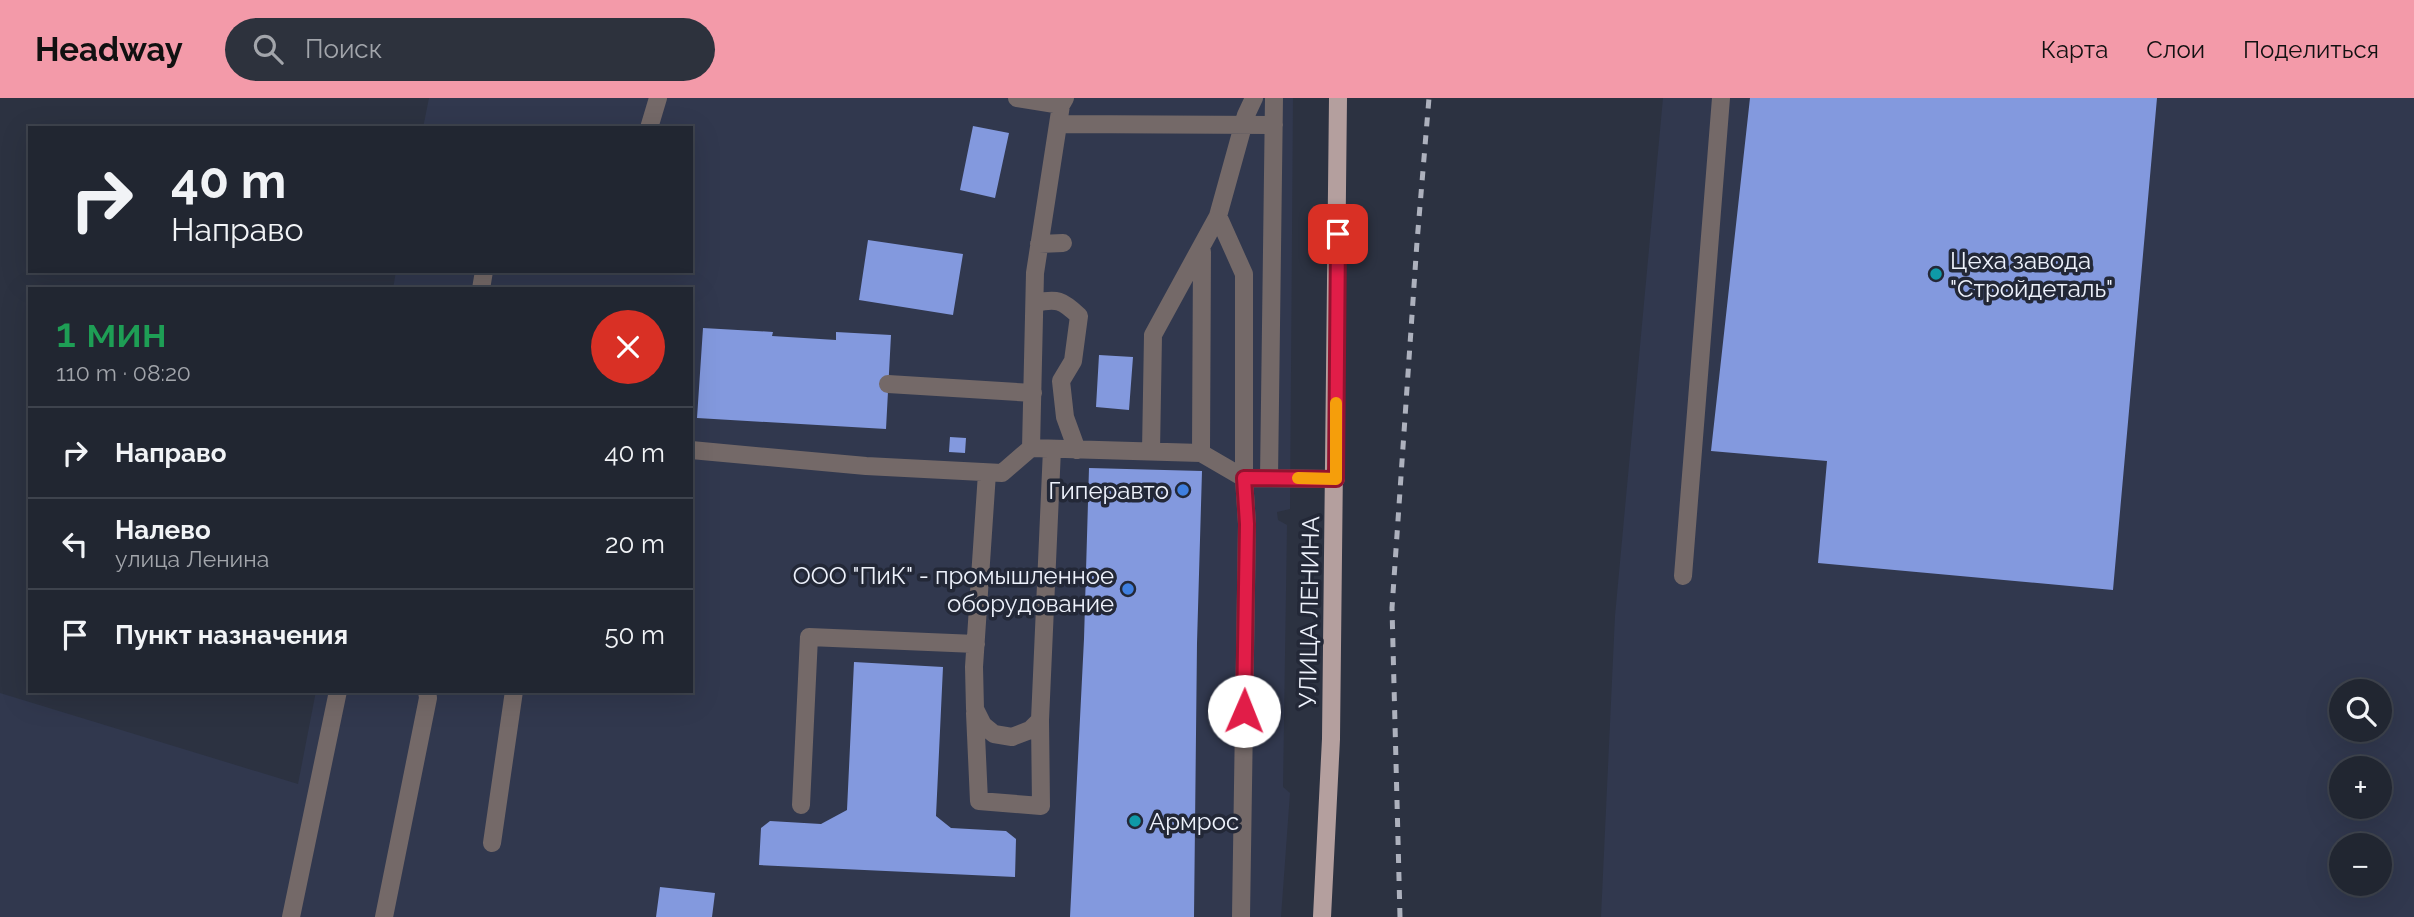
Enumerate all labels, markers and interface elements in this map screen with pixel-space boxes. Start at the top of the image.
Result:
search box [225,18,715,81]
text: Headway [35,30,183,69]
icon: search [249,30,287,68]
text: Поиск [305,34,382,64]
text: Карта [2041,35,2108,64]
text: Слои [2146,35,2205,64]
text: Поделиться [2243,35,2379,64]
text: 40 m [171,152,286,209]
icon: right [56,154,147,245]
pin [1308,204,1368,264]
text: Направо [171,211,303,248]
icon: arrive [1319,215,1357,253]
place label: Цеха завода "Стройдеталь" [1950,246,2113,303]
marker: Цеха завода "Стройдеталь" [1928,266,1944,282]
text: 1 мин [56,308,167,357]
button: close [591,310,665,384]
text: 110 m · 08:20 [56,359,191,386]
icon: right [56,434,94,472]
text: Направо [115,438,226,468]
text: 40 m [604,438,665,468]
place label: Гиперавто [1048,476,1169,505]
marker: Гиперавто [1175,482,1191,498]
text: Налево [115,515,211,545]
street label: УЛИЦА ЛЕНИНА [1293,516,1325,708]
icon: left [56,525,94,563]
text: 20 m [605,529,665,559]
text: улица Ленина [115,545,269,572]
place label: ООО "ПиК" - промышленное оборудование [793,561,1114,618]
marker: ООО "ПиК" - промышленное оборудование [1120,581,1136,597]
icon: arrive [56,616,94,654]
text: Пункт назначения [115,620,348,650]
text: 50 m [604,620,665,650]
position arrow [1207,674,1281,748]
map controls [2329,679,2392,896]
button: search [2329,679,2392,742]
button: + [2329,756,2392,819]
place label: Армрос [1149,807,1239,836]
marker: Армрос [1127,813,1143,829]
button: − [2329,833,2392,896]

